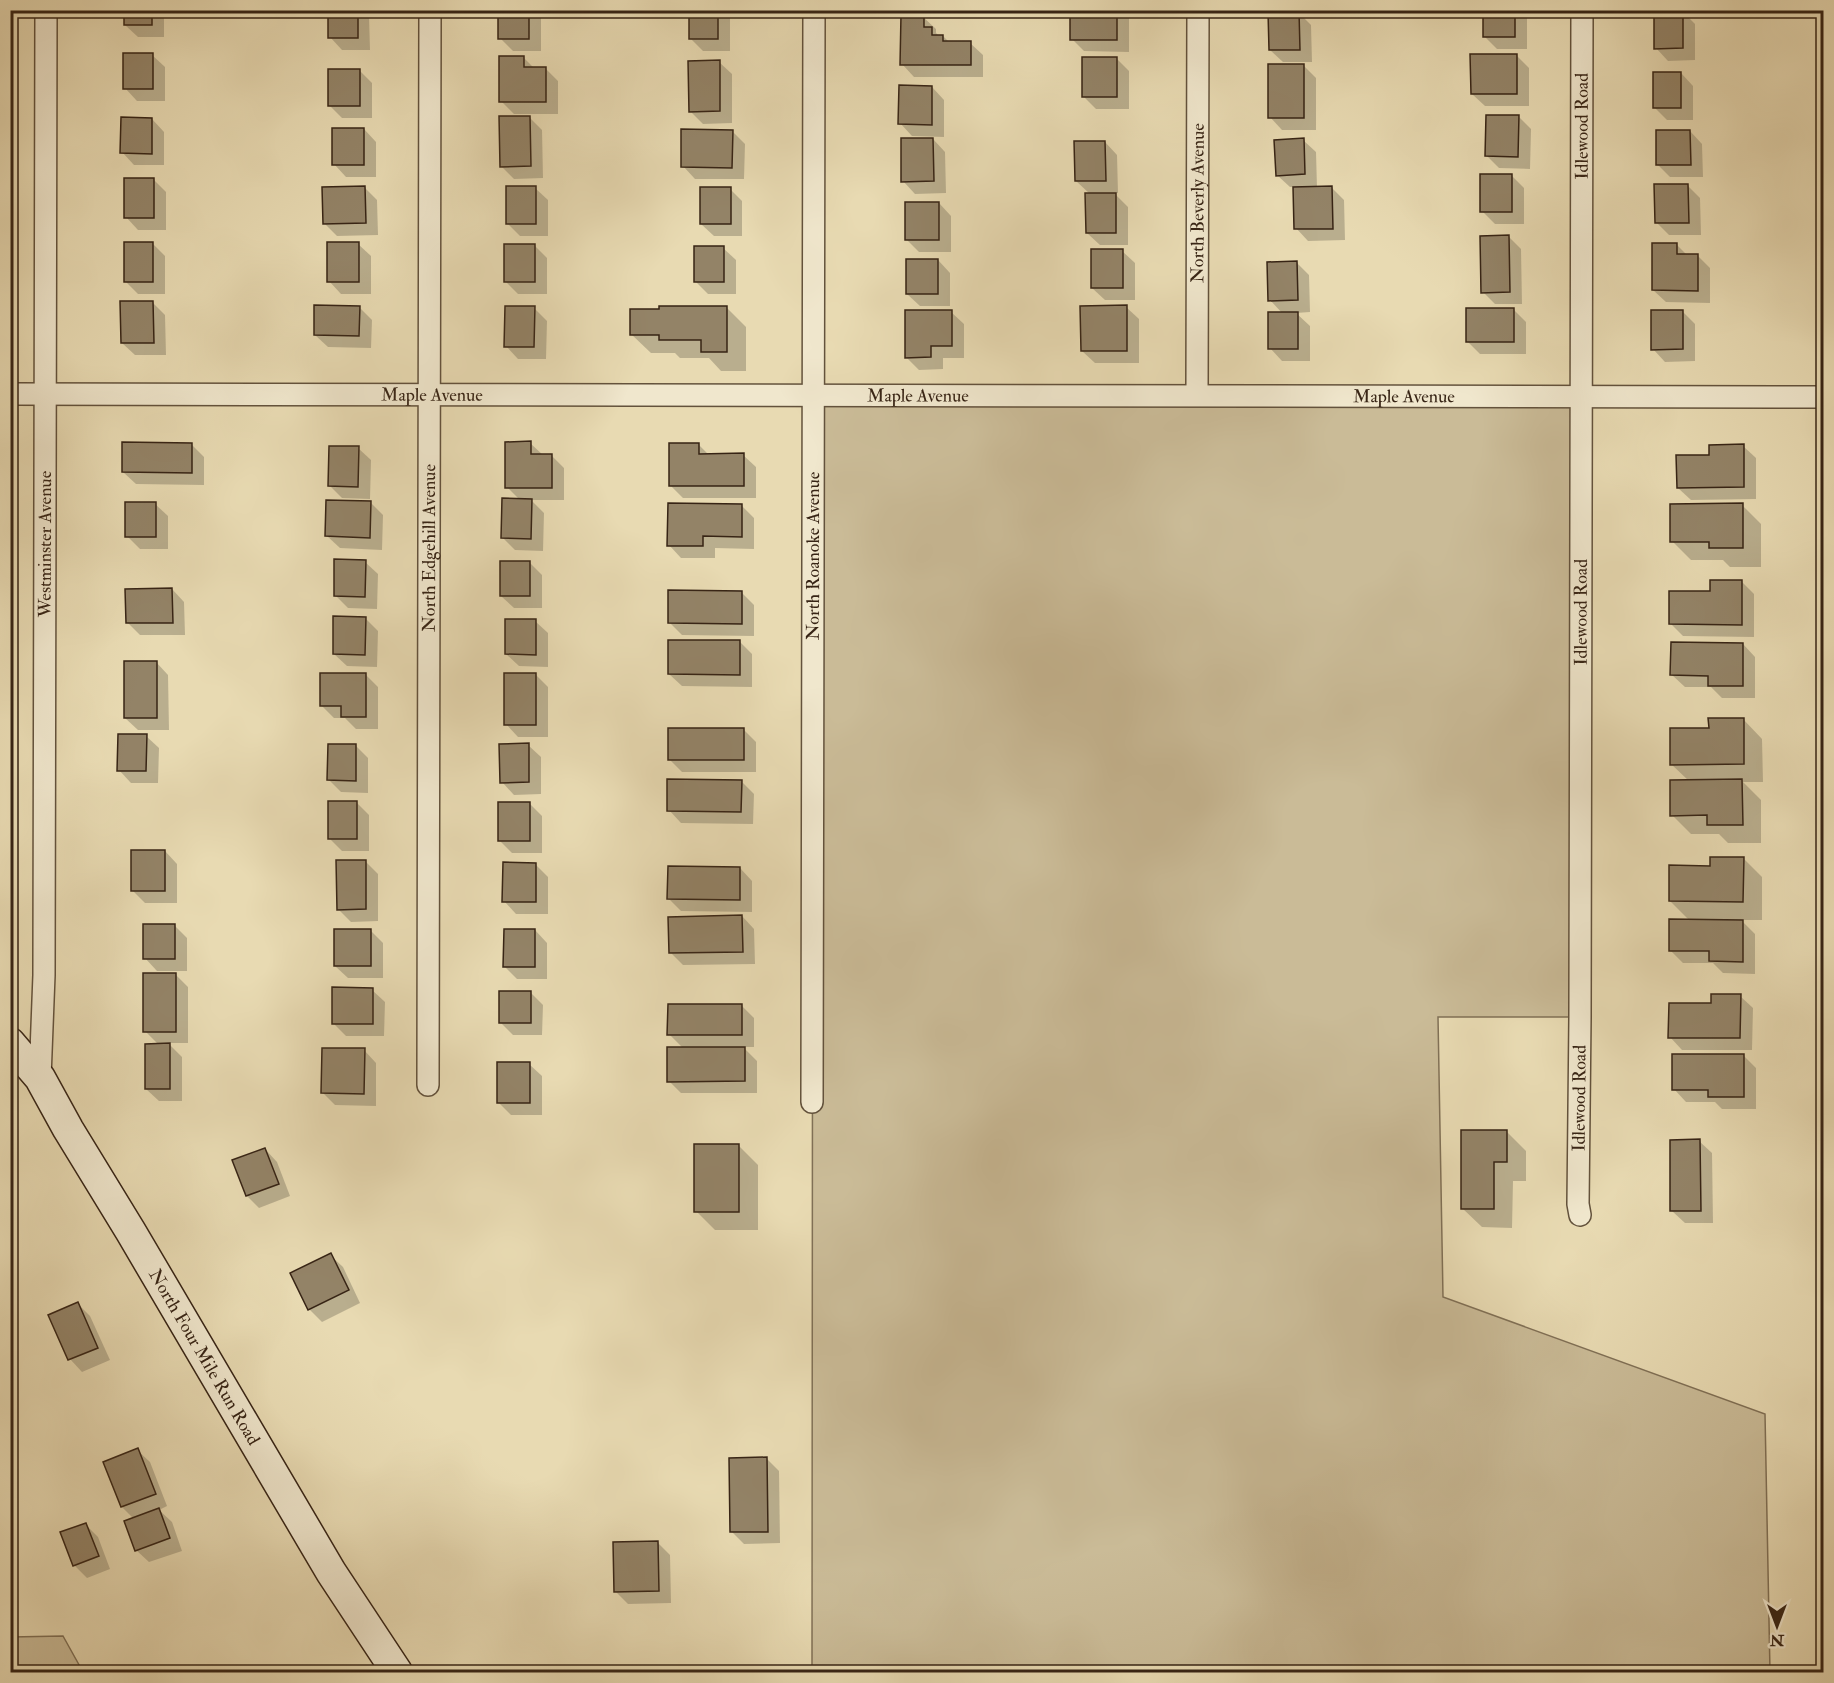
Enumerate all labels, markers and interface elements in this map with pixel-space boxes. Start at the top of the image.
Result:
street label: Idlewood Road [1571,73,1594,180]
street label: North Beverly Avenue [1186,123,1210,283]
street label: Maple Avenue [381,384,483,407]
street label: Maple Avenue [867,384,969,408]
street label: Maple Avenue [1353,385,1455,408]
street label: North Edgehill Avenue [418,464,441,632]
street label: Westminster Avenue [34,470,57,618]
street label: North Roanoke Avenue [802,471,825,640]
street label: Idlewood Road [1570,559,1593,666]
street label: Idlewood Road [1568,1045,1592,1152]
street label: North Four Mile Run Road [143,1265,265,1450]
north arrow [1747,1596,1807,1656]
text: N [1769,1630,1785,1650]

